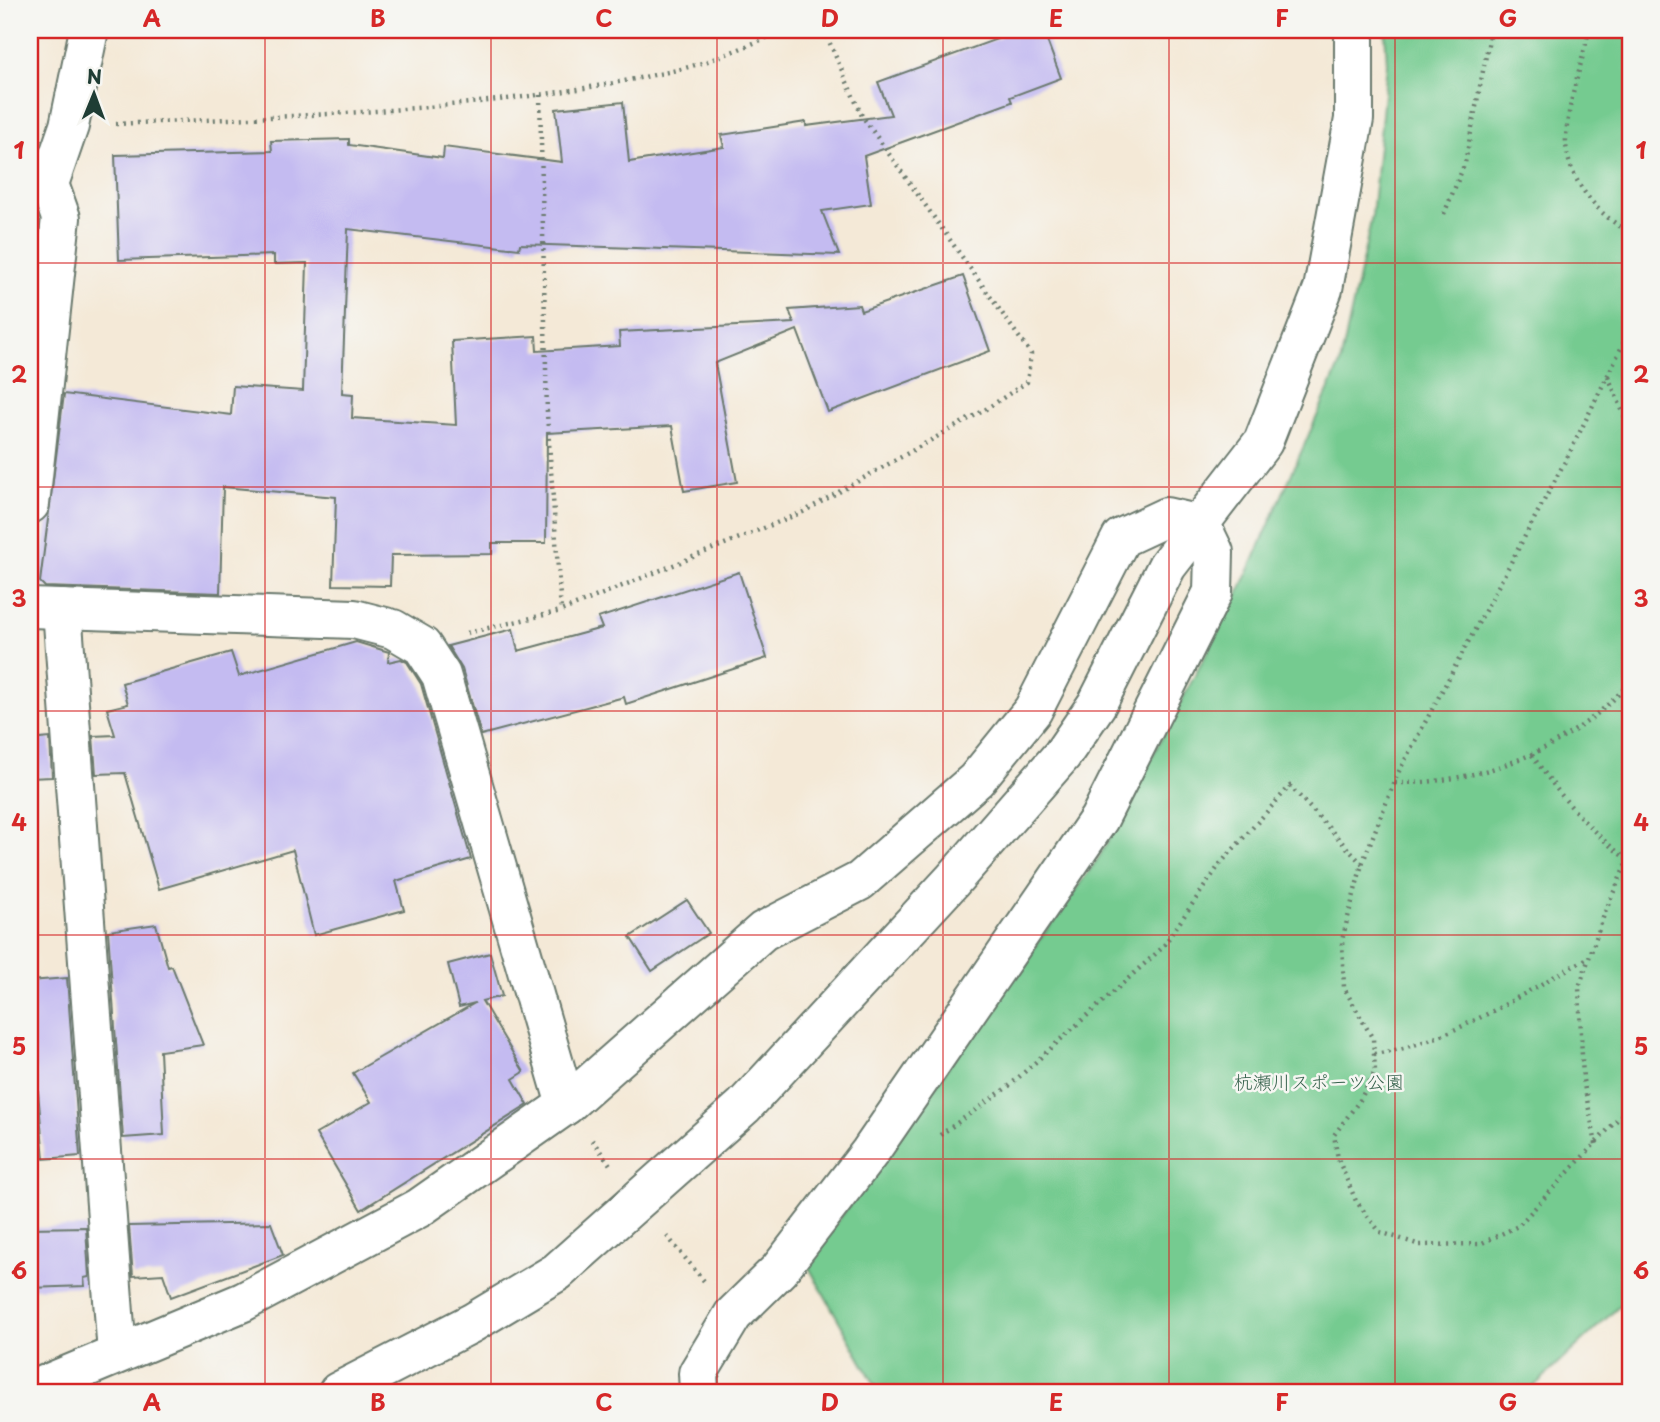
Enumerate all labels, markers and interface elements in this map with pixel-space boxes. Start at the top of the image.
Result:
text: A [143,0,161,35]
text: B [370,0,386,35]
text: C [595,0,613,35]
text: D [821,0,839,35]
text: E [1049,0,1063,35]
text: F [1275,0,1289,35]
text: G [1499,0,1517,35]
north arrow [60,60,130,130]
text: N [87,62,102,90]
text: 1 [14,132,25,167]
text: 1 [1636,132,1647,167]
text: 2 [11,356,27,391]
text: 2 [1633,356,1649,391]
text: 3 [11,580,27,615]
text: 3 [1633,580,1649,615]
text: 4 [11,804,27,839]
text: 4 [1633,804,1649,839]
text: 5 [12,1028,26,1063]
text: 5 [1634,1028,1648,1063]
park label: 杭瀬川スポーツ公園 [1234,1067,1404,1095]
text: 6 [11,1252,27,1287]
text: 6 [1633,1252,1649,1287]
text: A [143,1384,161,1419]
text: B [370,1384,386,1419]
text: C [595,1384,613,1419]
text: D [821,1384,839,1419]
text: E [1049,1384,1063,1419]
text: F [1275,1384,1289,1419]
text: G [1499,1384,1517,1419]

